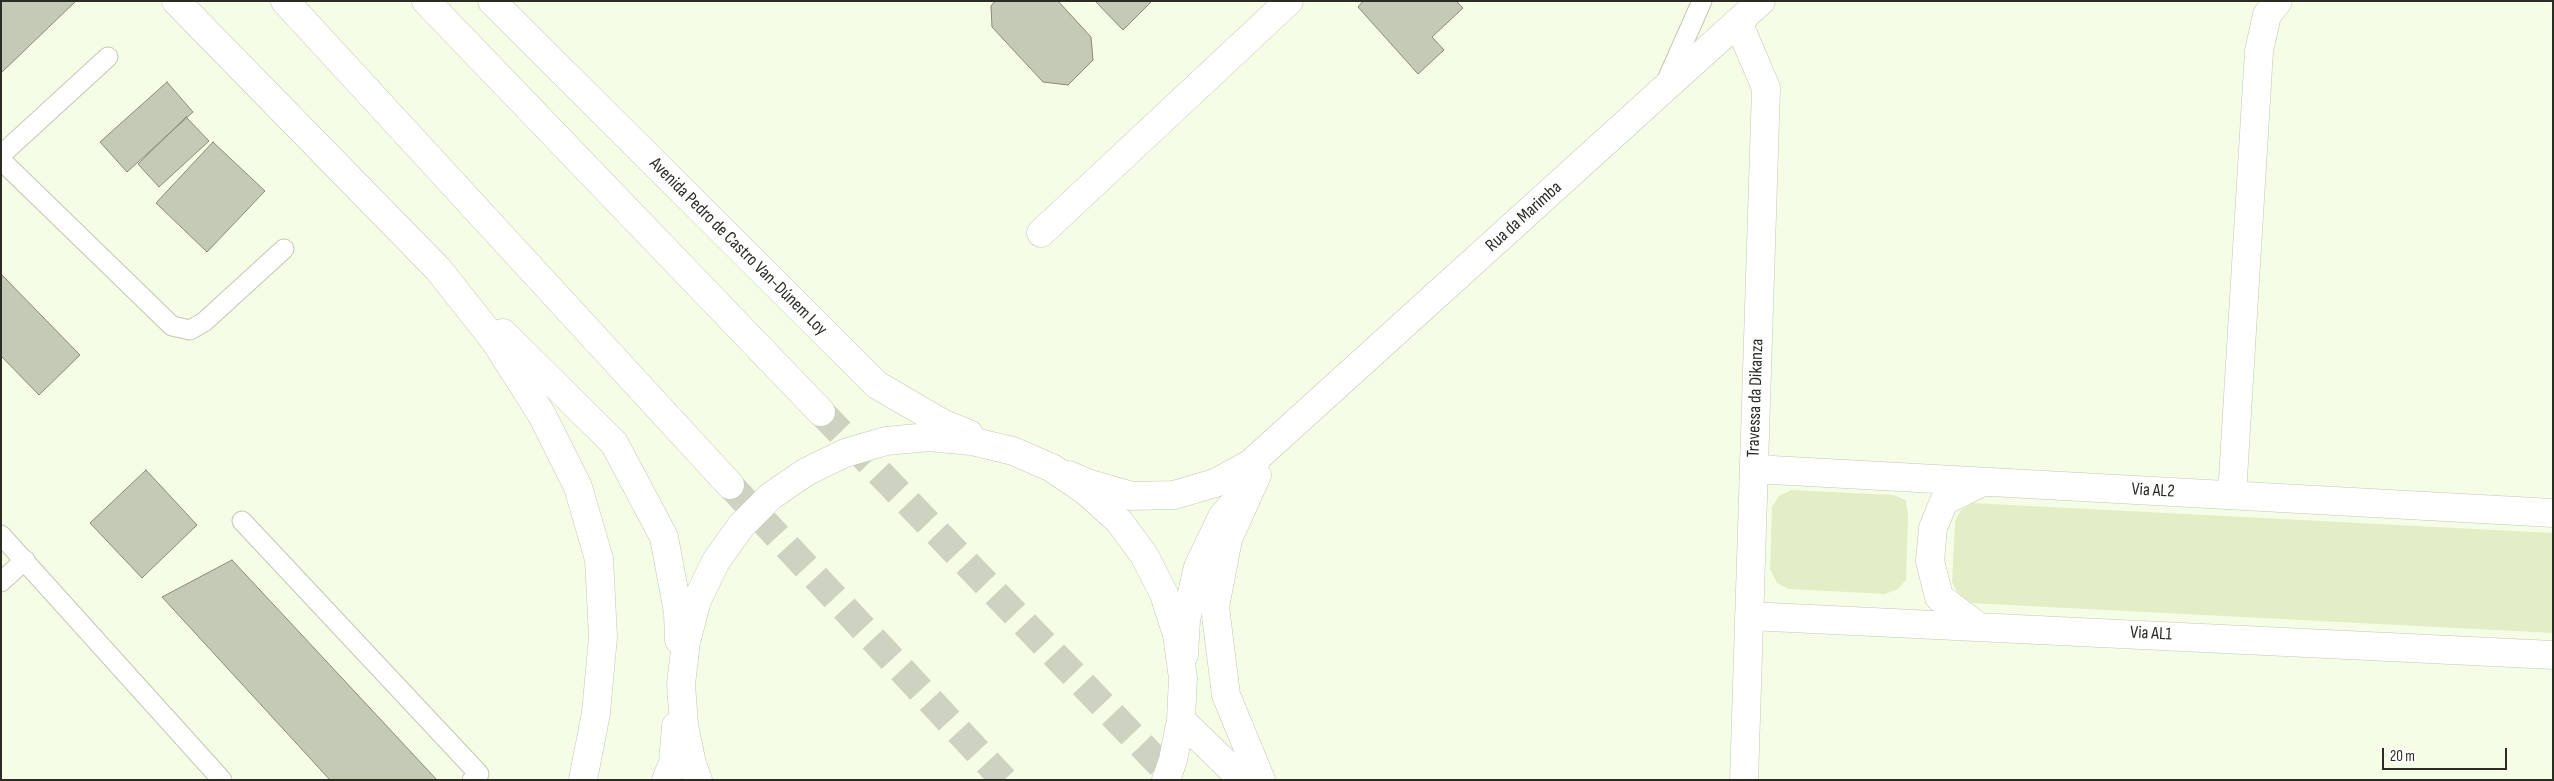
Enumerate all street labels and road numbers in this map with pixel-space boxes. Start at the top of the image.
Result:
street label: Avenida Pedro de Castro Van-Dúnem Loy [645,154,831,340]
street label: Rua da Marimba [1481,177,1567,257]
street label: Travessa da Dikanza [1743,338,1769,458]
street label: Via AL2 [2131,479,2175,503]
street label: Via AL1 [2130,622,2172,646]

